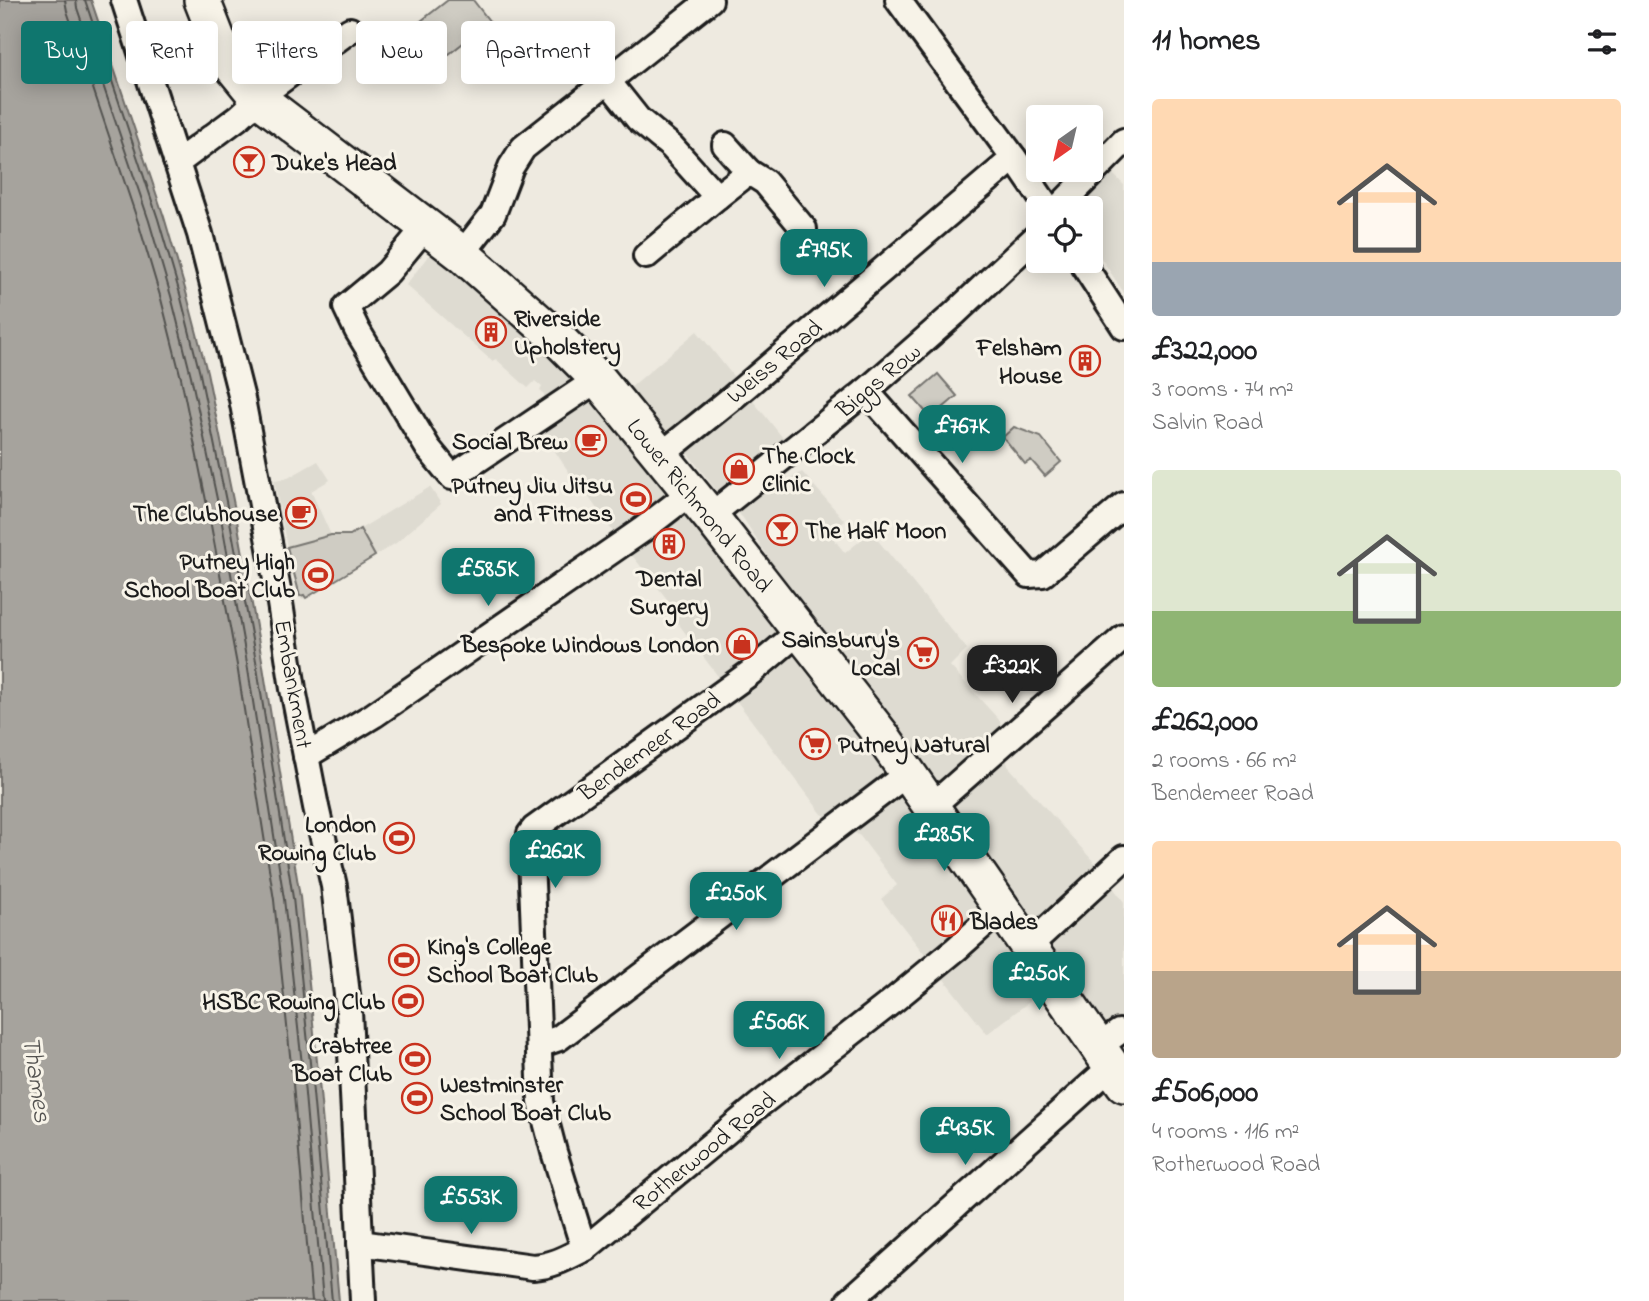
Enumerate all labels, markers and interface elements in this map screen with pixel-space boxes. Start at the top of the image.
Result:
text: 11 homes [1152,20,1260,64]
chip: Buy [21,21,112,84]
chip: Rent [126,21,218,84]
chip: Filters [232,21,342,84]
chip: New [356,21,447,84]
chip: Apartment [461,21,615,84]
icon: filters [1583,23,1621,61]
north arrow [1026,105,1102,182]
map controls [1026,105,1103,273]
bar icon: Duke's Head [232,145,266,179]
icon: home [1324,145,1450,271]
place label: Duke's Head [271,147,397,182]
button: locate [1026,196,1103,273]
pin: £795K [775,230,873,289]
text: £795K [796,235,852,268]
place label: Riverside Upholstery [514,303,621,367]
street label: Weiss Road [720,312,832,414]
building icon: Riverside Upholstery [474,315,508,349]
text: £322,000 [1152,330,1257,374]
place label: Felsham House [975,332,1063,395]
street label: Biggs Row [829,336,930,429]
building icon: Felsham House [1068,344,1102,378]
text: 3 rooms · 74 m² [1152,374,1294,407]
pin: £767K [913,406,1011,465]
text: Salvin Road [1152,407,1263,440]
text: £767K [935,411,989,444]
street label: Lower Richmond Road [617,412,780,602]
cafe icon: Social Brew [574,424,608,458]
place label: Social Brew [452,426,568,461]
place label: The Clock Clinic [762,440,855,503]
shop icon: The Clock Clinic [722,452,756,486]
place label: Putney Jiu Jitsu and Fitness [451,470,613,533]
sports icon: Putney Jiu Jitsu and Fitness [619,482,653,516]
cafe icon: The Clubhouse [284,496,318,530]
place label: The Clubhouse [133,498,279,533]
bar icon: The Half Moon [765,513,799,547]
place label: The Half Moon [805,515,947,550]
icon: home [1324,516,1450,642]
building icon: Dental Surgery [652,527,686,561]
place label: Putney High School Boat Club [124,546,295,609]
pin: £585K [439,548,537,608]
text: £585K [458,554,518,587]
sports icon: Putney High School Boat Club [301,558,335,592]
place label: Dental Surgery [630,563,708,627]
street label: Embankment [263,617,320,752]
place label: Sainsbury's Local [781,624,900,687]
shop icon: Bespoke Windows London [725,627,759,661]
place label: Bespoke Windows London [460,629,719,664]
supermarket icon: Sainsbury's Local [906,636,940,670]
pin: £322K [963,646,1061,705]
text: £322K [983,651,1041,684]
street label: Bendemeer Road [571,684,729,812]
text: £262,000 [1152,701,1258,745]
supermarket icon: Putney Natural [798,727,832,761]
place label: Putney Natural [838,729,989,765]
text: 2 rooms · 66 m² [1152,745,1297,778]
text: Bendemeer Road [1152,778,1314,811]
place label: London Rowing Club [258,809,376,873]
pin: £285K [895,814,993,873]
text: £285K [915,819,973,852]
sports icon: London Rowing Club [382,821,416,855]
pin: £262K [506,830,604,890]
text: £262K [526,836,584,869]
pin: £250K [687,872,785,932]
text: £250K [706,878,766,911]
icon: home [1324,887,1450,1013]
restaurant icon: Blades [930,904,964,938]
place label: Blades [969,906,1038,941]
place label: King's College School Boat Club [427,931,598,994]
sports icon: King's College School Boat Club [387,943,421,977]
pin: £250K [990,953,1088,1012]
text: £250K [1009,958,1069,991]
sports icon: HSBC Rowing Club [391,984,425,1018]
place label: HSBC Rowing Club [202,986,385,1022]
pin: £506K [730,1002,828,1061]
text: £506K [750,1007,808,1040]
place label: Crabtree Boat Club [292,1030,393,1093]
water label: Thames [10,1034,60,1126]
sports icon: Crabtree Boat Club [398,1042,432,1076]
place label: Westminster School Boat Club [440,1069,611,1132]
text: £506,000 [1152,1072,1258,1116]
sports icon: Westminster School Boat Club [400,1081,434,1115]
street label: Rotherwood Road [626,1084,785,1222]
pin: £435K [916,1108,1014,1167]
text: £435K [936,1113,994,1146]
text: 4 rooms · 116 m² [1152,1116,1299,1149]
text: Rotherwood Road [1152,1149,1320,1182]
pin: £553K [422,1176,520,1236]
text: £553K [440,1182,502,1215]

